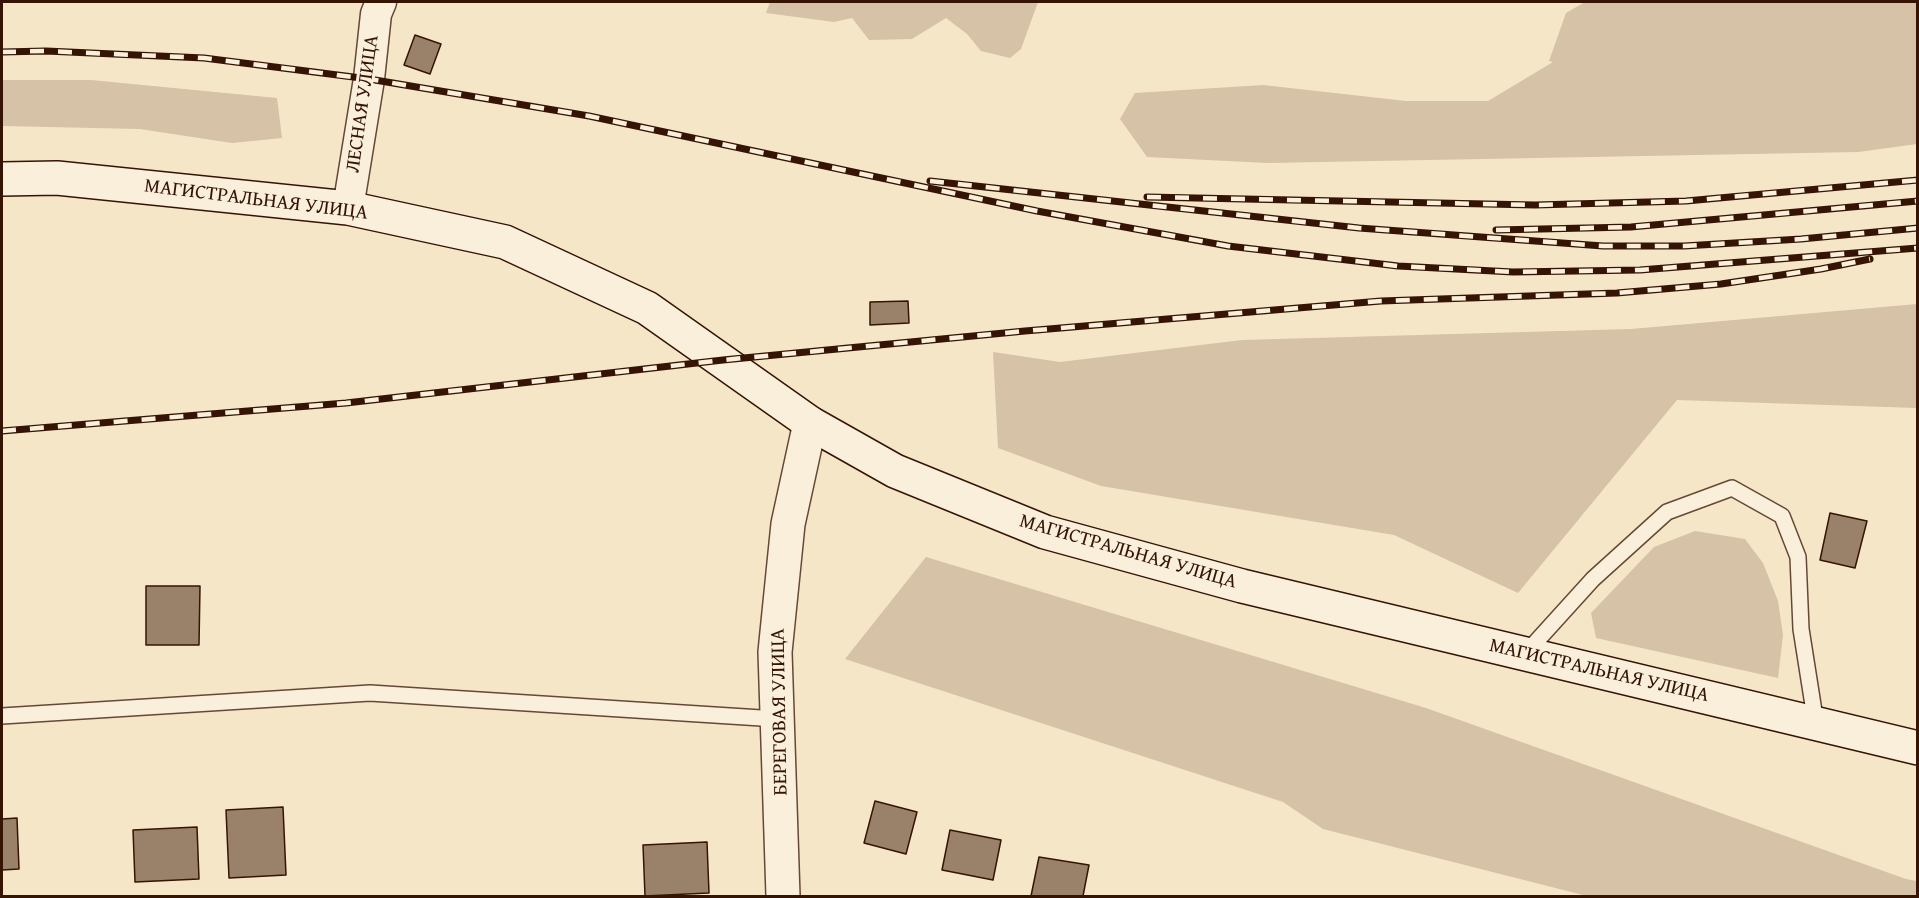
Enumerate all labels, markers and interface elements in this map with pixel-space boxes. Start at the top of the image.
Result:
street label: ЛЕСНАЯ УЛИЦА [341,34,385,174]
street label: МАГИСТРАЛЬНАЯ УЛИЦА [143,174,369,226]
street label: МАГИСТРАЛЬНАЯ УЛИЦА [1017,509,1239,595]
street label: БЕРЕГОВАЯ УЛИЦА [767,628,793,796]
street label: МАГИСТРАЛЬНАЯ УЛИЦА [1487,634,1711,708]

